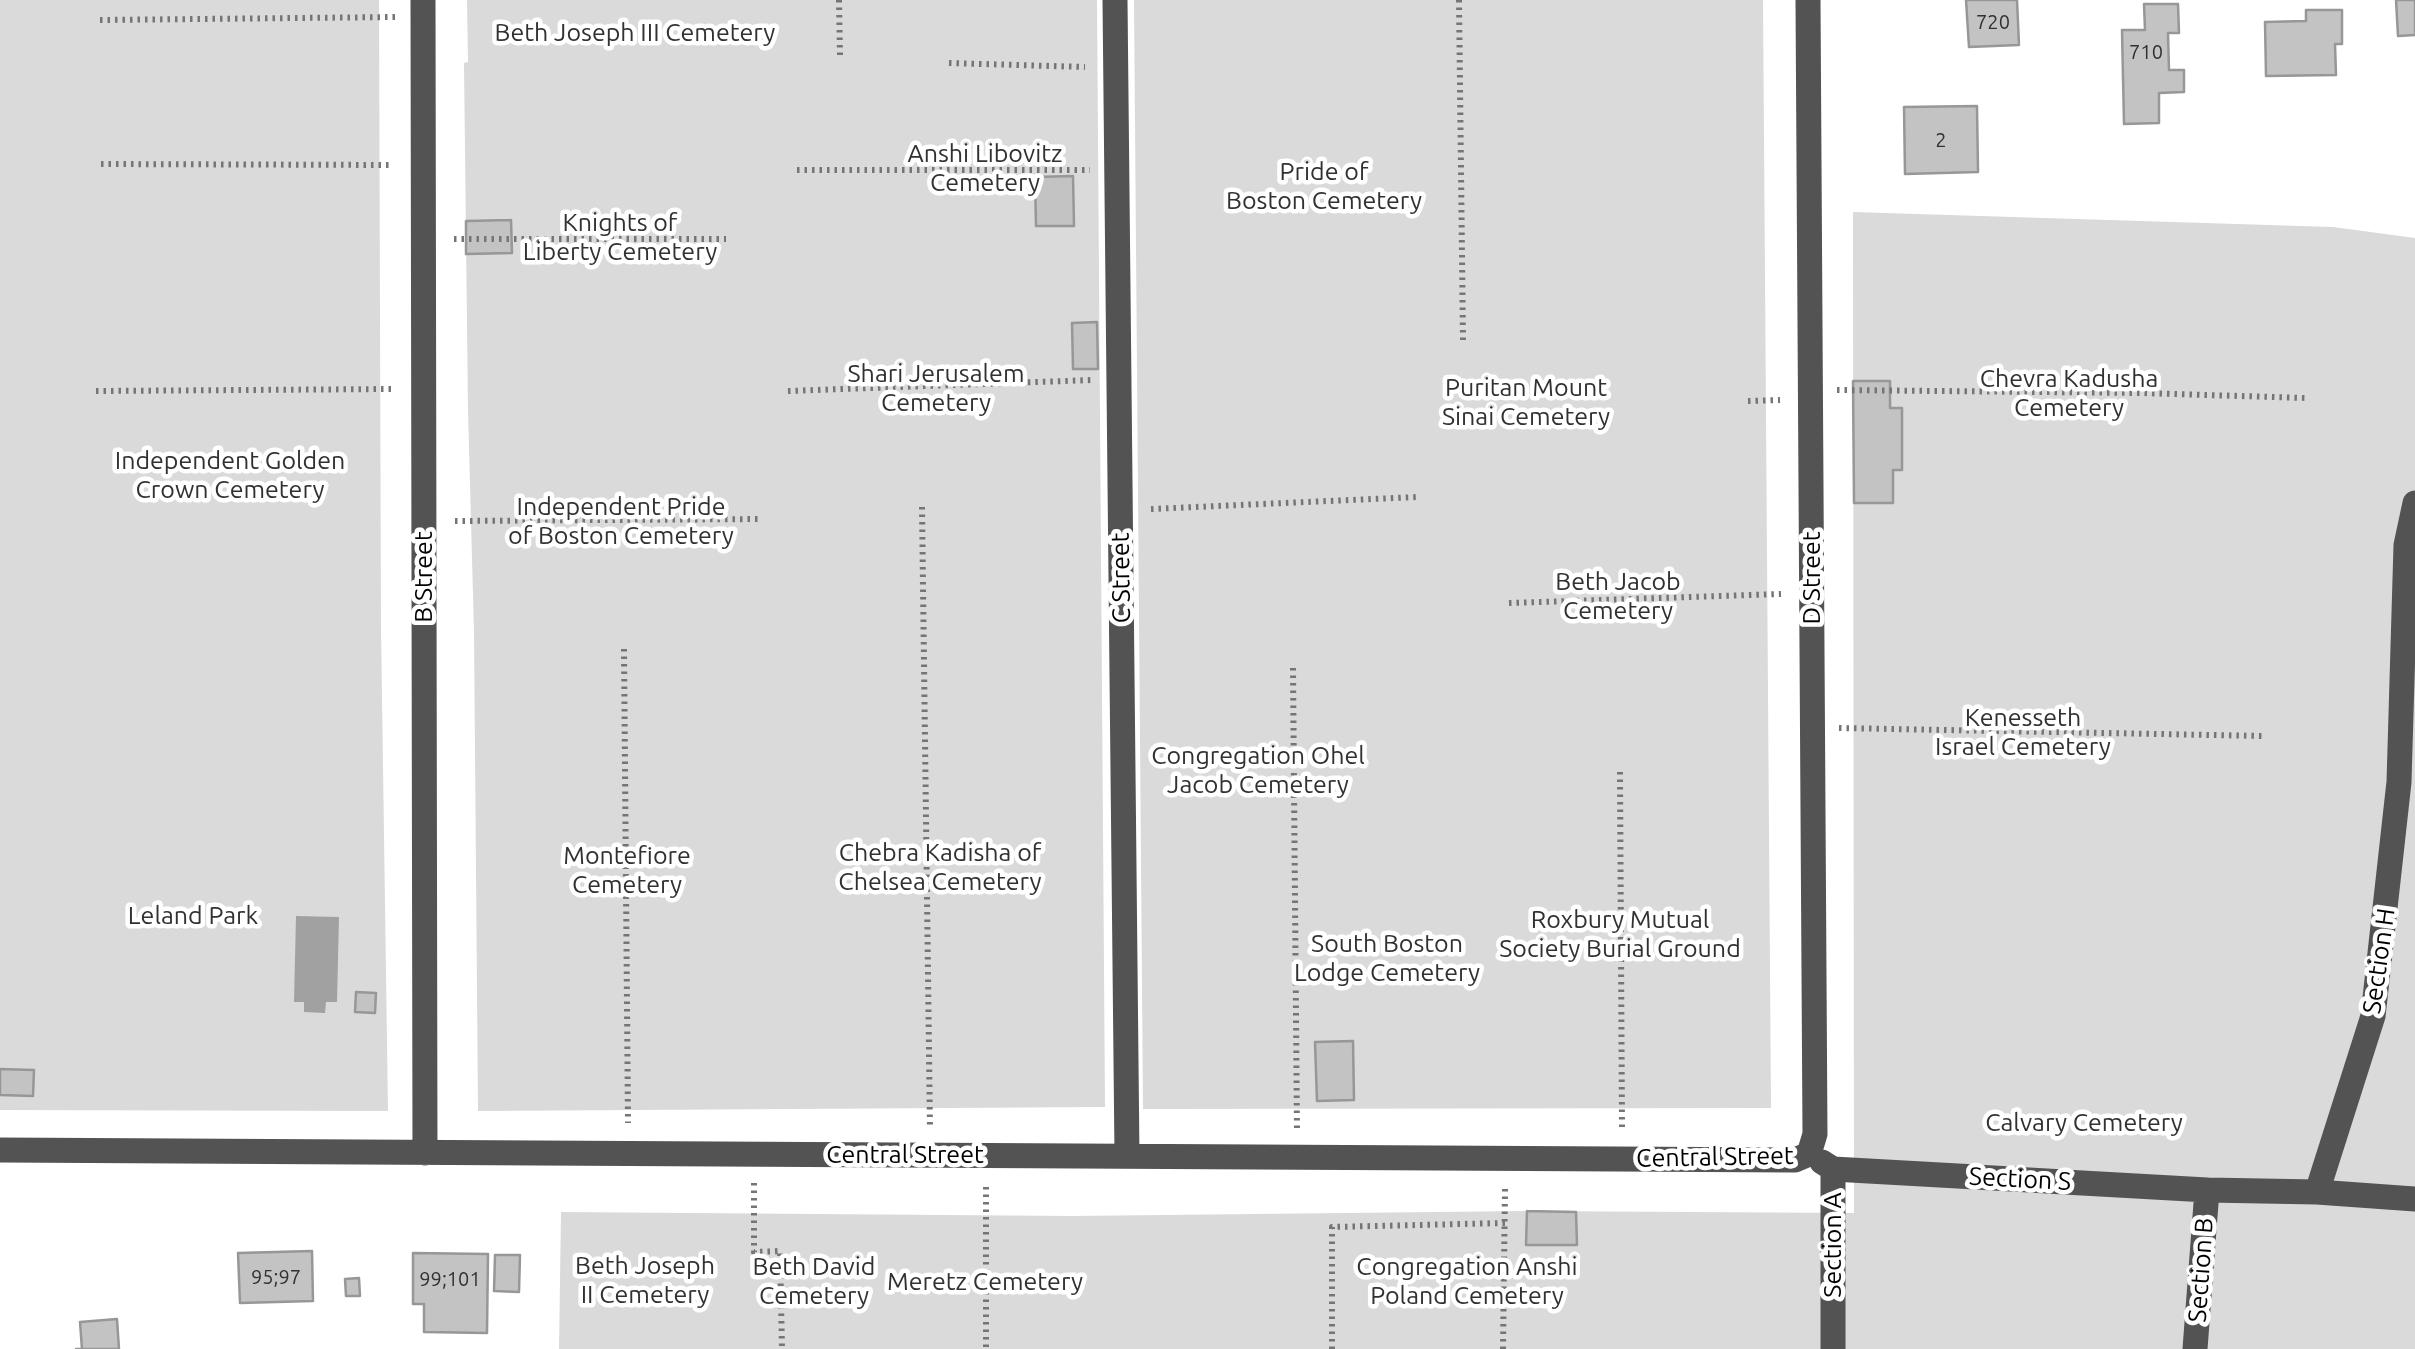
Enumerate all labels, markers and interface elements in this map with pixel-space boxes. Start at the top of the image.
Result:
house number: 720 [1976,10,2010,34]
park label: Beth Joseph III Cemetery [495,18,775,48]
house number: 710 [2129,40,2163,64]
house number: 2 [1935,128,1947,152]
park label: Anshi Libovitz Cemetery [907,139,1063,198]
park label: Pride of Boston Cemetery [1226,157,1422,216]
park label: Knights of Liberty Cemetery [523,208,717,267]
park label: Shari Jerusalem Cemetery [848,359,1024,418]
park label: Chevra Kadusha Cemetery [1980,364,2158,423]
park label: Puritan Mount Sinai Cemetery [1442,373,1610,432]
park label: Independent Golden Crown Cemetery [115,446,345,505]
park label: Independent Pride of Boston Cemetery [508,492,734,551]
street label: B Street [409,531,439,623]
street label: D Street [1797,531,1827,625]
street label: C Street [1105,532,1137,624]
park label: Beth Jacob Cemetery [1555,567,1681,626]
park label: Kenesseth Israel Cemetery [1935,703,2111,762]
park label: Congregation Ohel Jacob Cemetery [1151,741,1365,800]
park label: Chebra Kadisha of Chelsea Cemetery [838,838,1042,897]
park label: Montefiore Cemetery [563,841,691,900]
park label: Leland Park [128,901,258,931]
park label: Roxbury Mutual Society Burial Ground [1499,905,1741,964]
street label: Section H [2357,906,2401,1016]
park label: South Boston Lodge Cemetery [1294,929,1480,988]
park label: Calvary Cemetery [1985,1108,2183,1138]
street label: Central Street [826,1140,984,1170]
street label: Central Street [1636,1141,1794,1173]
street label: Section S [1968,1161,2072,1197]
street label: Section A [1818,1192,1848,1298]
street label: Section B [2182,1217,2220,1323]
park label: Beth Joseph II Cemetery [575,1251,715,1310]
park label: Beth David Cemetery [753,1252,875,1311]
park label: Congregation Anshi Poland Cemetery [1356,1252,1578,1311]
house number: 95;97 [251,1265,301,1289]
house number: 99;101 [419,1267,481,1291]
park label: Meretz Cemetery [887,1267,1083,1297]

